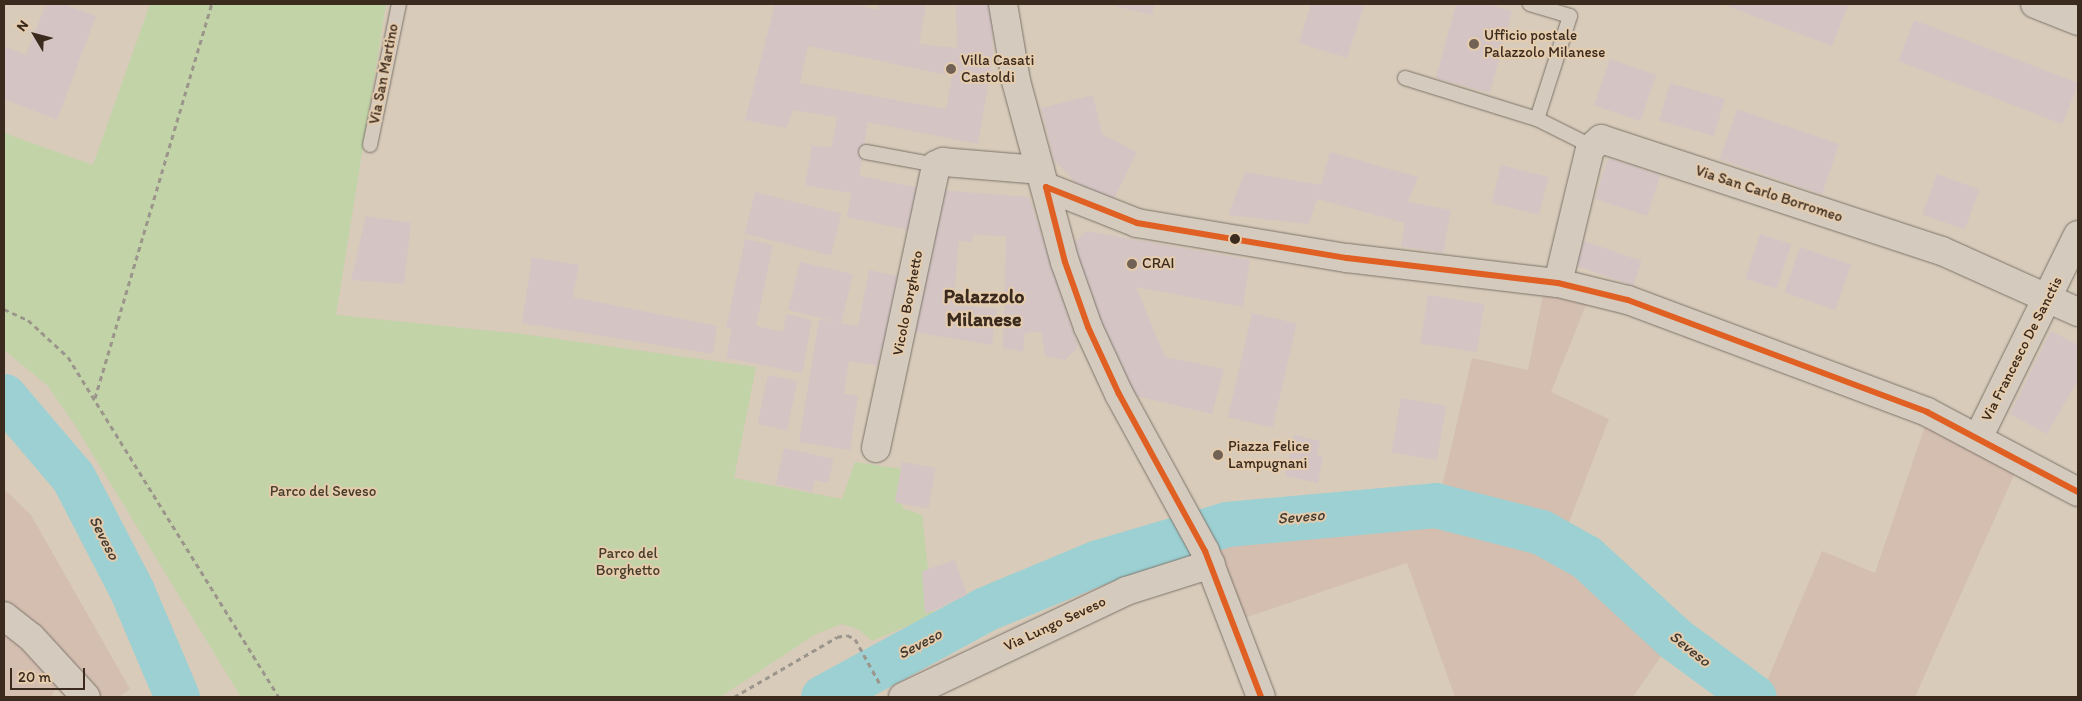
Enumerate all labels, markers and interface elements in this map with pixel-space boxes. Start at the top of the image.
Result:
north arrow [10,10,60,60]
text: N [13,17,32,35]
street label: Via San Martino [365,22,403,126]
place label: Ufficio postale Palazzolo Milanese [1484,26,1605,61]
marker: Ufficio postale Palazzolo Milanese [1468,38,1480,50]
place label: Villa Casati Castoldi [961,51,1034,86]
marker: Villa Casati Castoldi [945,63,957,75]
street label: Via San Carlo Borromeo [1693,162,1845,226]
unlabelled marker [1230,234,1240,244]
street label: Vicolo Borghetto [889,249,927,357]
place label: CRAI [1142,255,1174,273]
marker: CRAI [1126,258,1138,270]
street label: Via Francesco De Sanctis [1978,274,2066,424]
district label: Palazzolo Milanese [943,284,1025,331]
place label: Piazza Felice Lampugnani [1228,437,1309,472]
marker: Piazza Felice Lampugnani [1212,449,1224,461]
park label: Parco del Seveso [270,483,376,501]
water label: Seveso [1277,505,1325,529]
water label: Seveso [85,513,123,563]
park label: Parco del Borghetto [596,544,660,579]
street label: Via Lungo Seveso [1001,593,1109,655]
water label: Seveso [895,625,945,663]
water label: Seveso [1666,627,1714,671]
scale bar [12,658,88,690]
text: 20 m [18,668,51,686]

